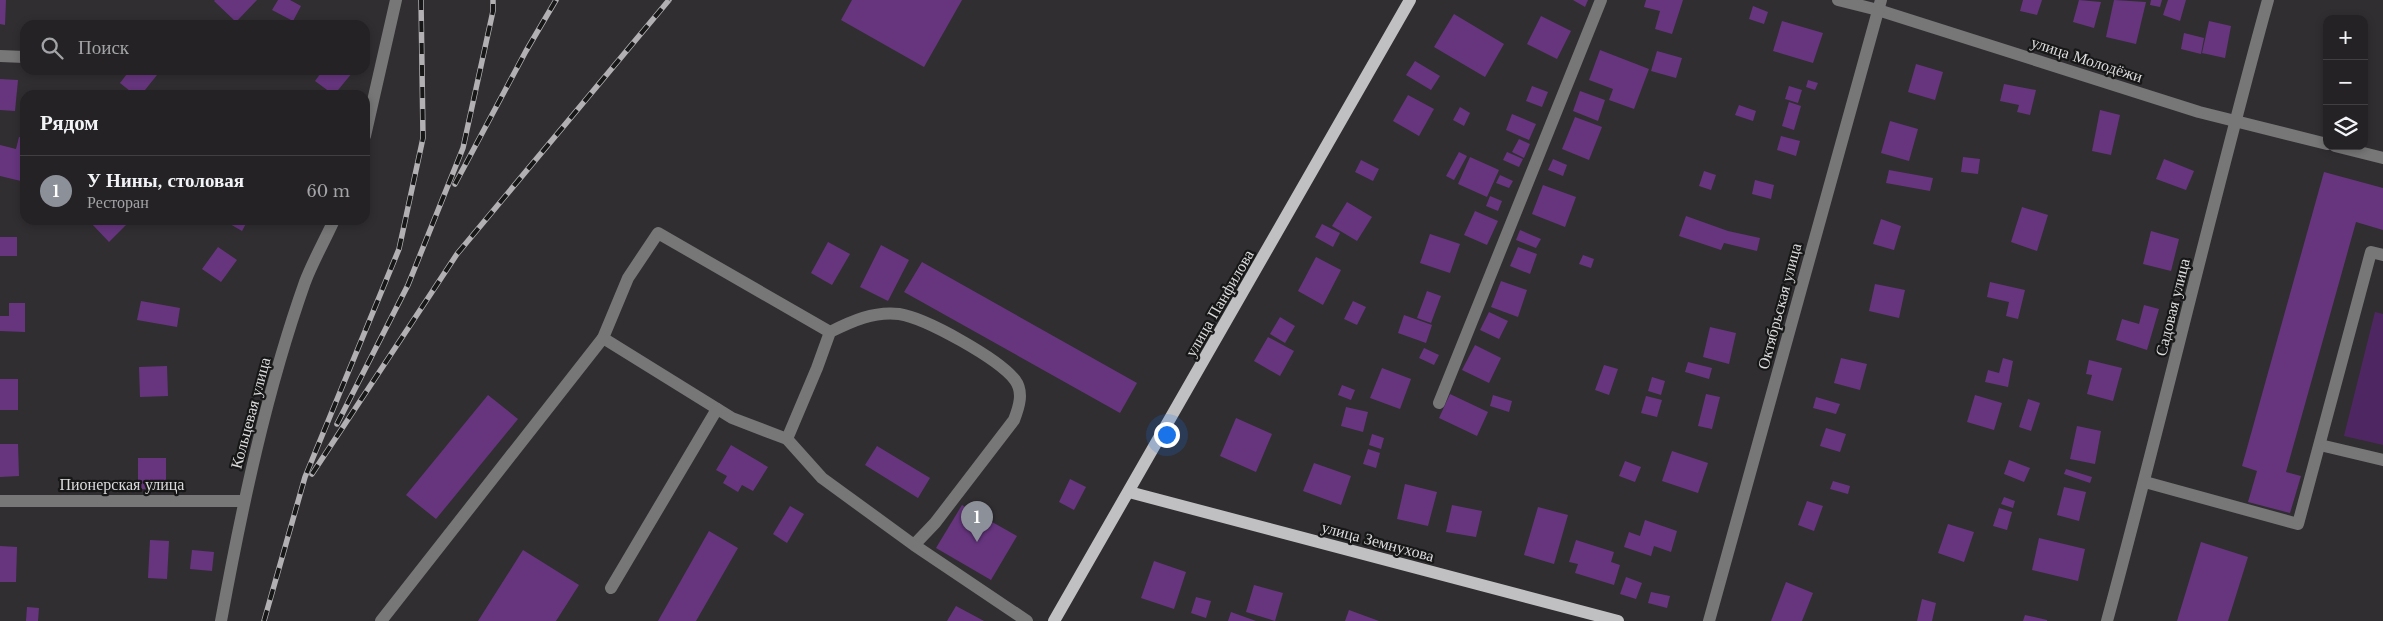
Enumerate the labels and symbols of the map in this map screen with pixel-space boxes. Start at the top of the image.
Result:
street label: улица Молодёжи [2029,32,2146,87]
street label: Октябрьская улица [1753,241,1805,371]
street label: улица Панфилова [1180,246,1258,360]
street label: Садовая улица [2150,256,2194,358]
street label: Кольцевая улица [226,355,274,471]
your location [1154,422,1180,448]
street label: Пионерская улица [60,474,184,494]
pin: 1 [961,501,993,542]
street label: улица Земнухова [1320,516,1436,566]

